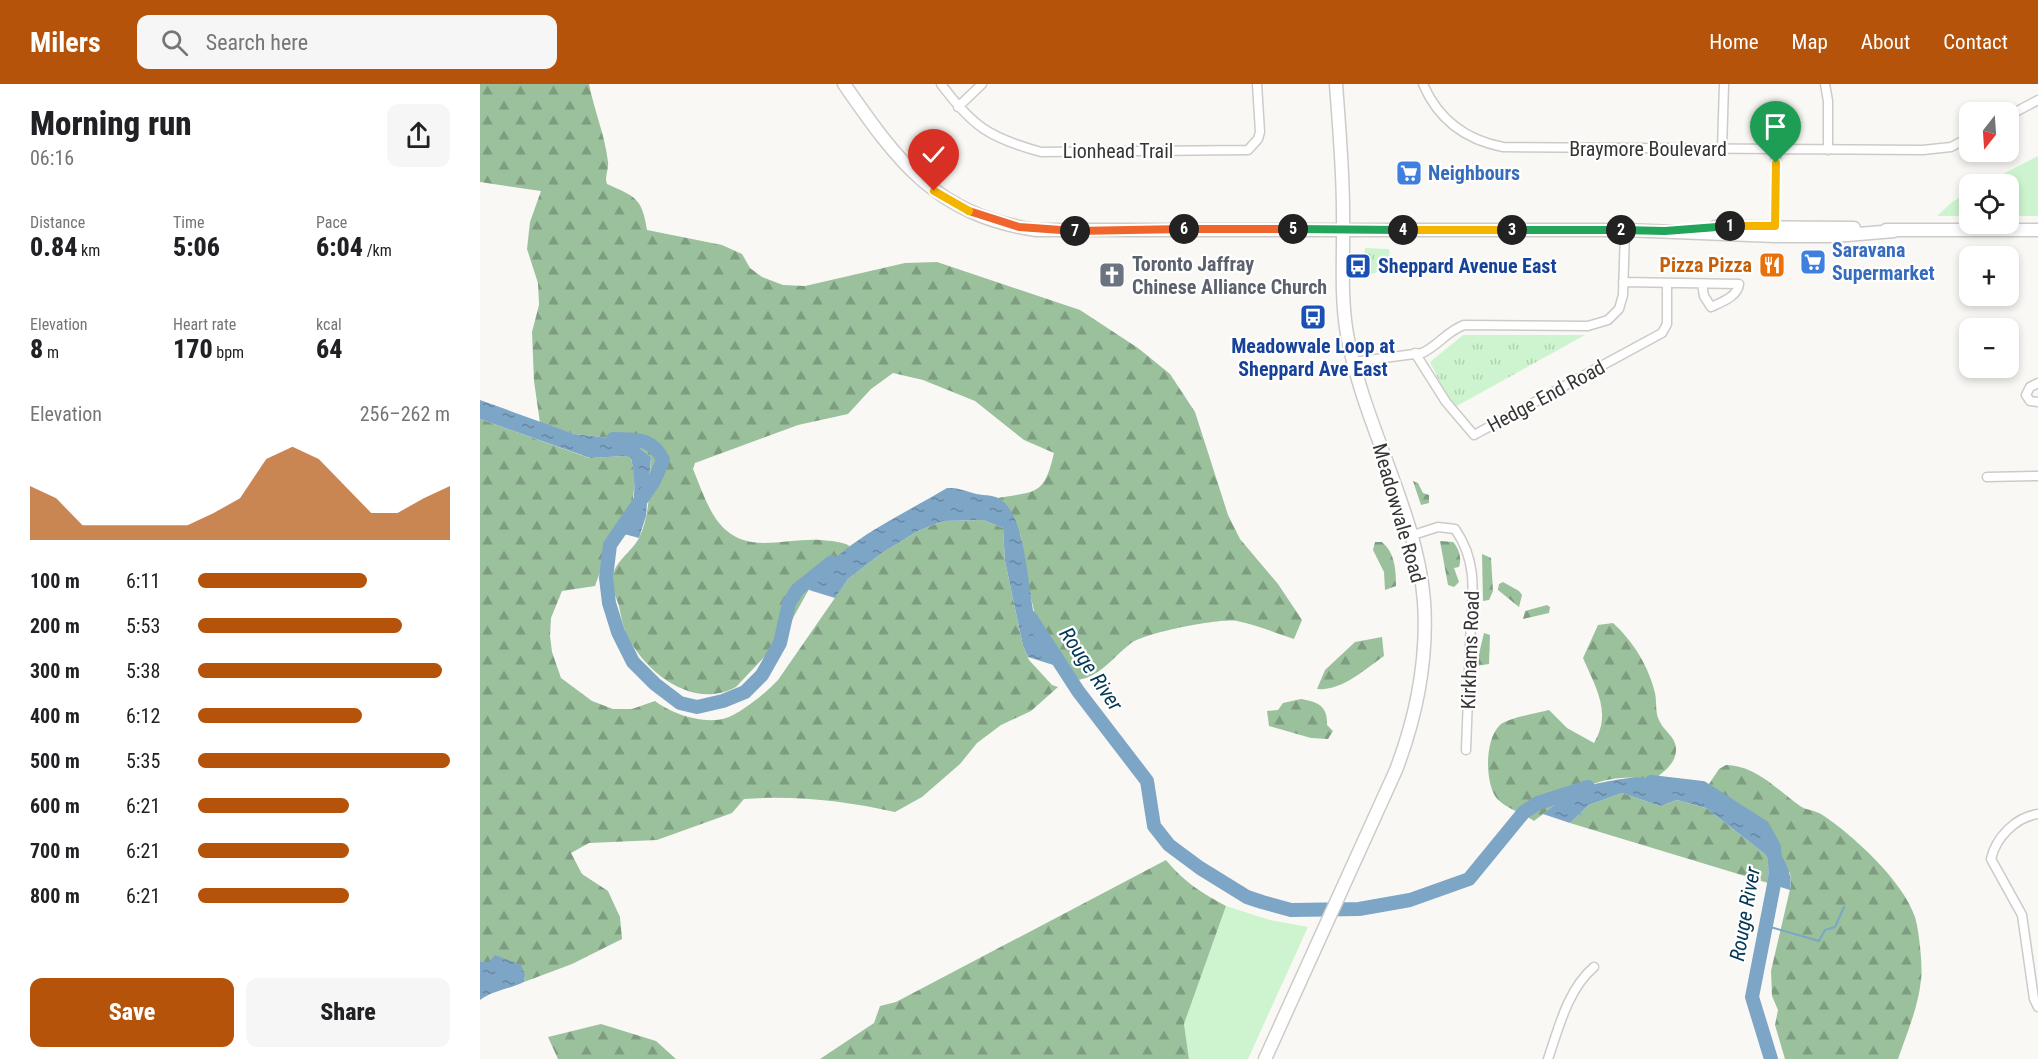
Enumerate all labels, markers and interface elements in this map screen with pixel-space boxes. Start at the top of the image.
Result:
search box [137,15,557,69]
text: Milers [30,26,101,59]
icon: search [158,26,191,59]
text: Search here [206,30,308,55]
text: Home [1709,30,1759,54]
text: Map [1792,30,1828,54]
text: About [1861,30,1910,54]
text: Contact [1943,30,2008,54]
pin [1750,101,1801,163]
north arrow [1959,102,2019,162]
map controls [1959,102,2019,378]
text: Morning run [30,104,192,143]
button: share [387,104,450,167]
icon: arrive [1759,110,1792,143]
pin [908,129,959,191]
street label: Braymore Boulevard [1569,137,1727,161]
icon: check [917,138,950,171]
street label: Lionhead Trail [1063,139,1173,163]
text: 06:16 [30,146,74,170]
supermarket icon: Neighbours [1394,158,1424,188]
place label: Neighbours [1428,161,1520,185]
button: locate [1959,174,2019,234]
pin: 1 [1715,211,1745,241]
text: Distance [30,213,85,232]
text: Time [173,213,205,232]
text: Pace [316,213,347,232]
pin: 6 [1169,214,1199,244]
pin: 5 [1278,214,1308,244]
pin: 4 [1388,215,1418,245]
pin: 3 [1497,215,1527,245]
pin: 2 [1606,215,1636,245]
pin: 7 [1060,216,1090,246]
text: 1 [1726,216,1734,235]
text: 6 [1180,219,1188,238]
text: 5 [1289,219,1297,238]
text: 4 [1399,220,1407,239]
text: 3 [1508,220,1516,239]
text: 2 [1617,220,1625,239]
text: 7 [1071,221,1079,240]
text: 0.84 [30,232,77,262]
text: 5:06 [173,232,220,262]
text: 6:04 [316,232,363,262]
place label: Saravana Supermarket [1832,238,1935,285]
text: km [77,241,100,260]
text: /km [363,241,392,260]
button: + [1959,246,2019,306]
supermarket icon: Saravana Supermarket [1798,247,1828,277]
restaurant icon: Pizza Pizza [1757,250,1787,280]
bus stop icon: Sheppard Avenue East [1343,251,1373,281]
place label: Toronto Jaffray Chinese Alliance Church [1132,252,1327,299]
place label: Pizza Pizza [1660,253,1752,277]
place label: Sheppard Avenue East [1378,254,1557,278]
church icon: Toronto Jaffray Chinese Alliance Church [1097,260,1127,290]
bus stop icon: Meadowvale Loop at Sheppard Ave East [1298,302,1328,332]
text: Elevation [30,315,88,334]
text: Heart rate [173,315,236,334]
text: kcal [316,315,342,334]
button: − [1959,318,2019,378]
text: 8 [30,334,43,364]
text: 170 [173,334,213,364]
text: 64 [316,334,342,364]
place label: Meadowvale Loop at Sheppard Ave East [1231,334,1395,381]
text: m [43,343,59,362]
text: bpm [213,343,244,362]
street label: Hedge End Road [1483,355,1609,437]
text: Elevation [30,402,102,426]
text: 256–262 m [360,402,450,426]
street label: Meadowvale Road [1368,441,1430,585]
text: 100 m [30,569,80,593]
text: 6:11 [126,569,160,593]
street label: Kirkhams Road [1456,590,1484,710]
text: 200 m [30,614,80,638]
text: 5:53 [126,614,160,638]
water label: Rouge River [1054,623,1128,716]
text: 300 m [30,659,80,683]
text: 5:38 [126,659,160,683]
text: 400 m [30,704,80,728]
text: 6:12 [126,704,160,728]
text: 500 m [30,749,80,773]
text: 5:35 [126,749,160,773]
text: 600 m [30,794,80,818]
text: 6:21 [126,794,160,818]
text: 700 m [30,839,80,863]
text: 6:21 [126,839,160,863]
water label: Rouge River [1725,864,1765,963]
text: 800 m [30,884,80,908]
text: 6:21 [126,884,160,908]
button: Save [30,978,234,1047]
button: Share [246,978,450,1047]

